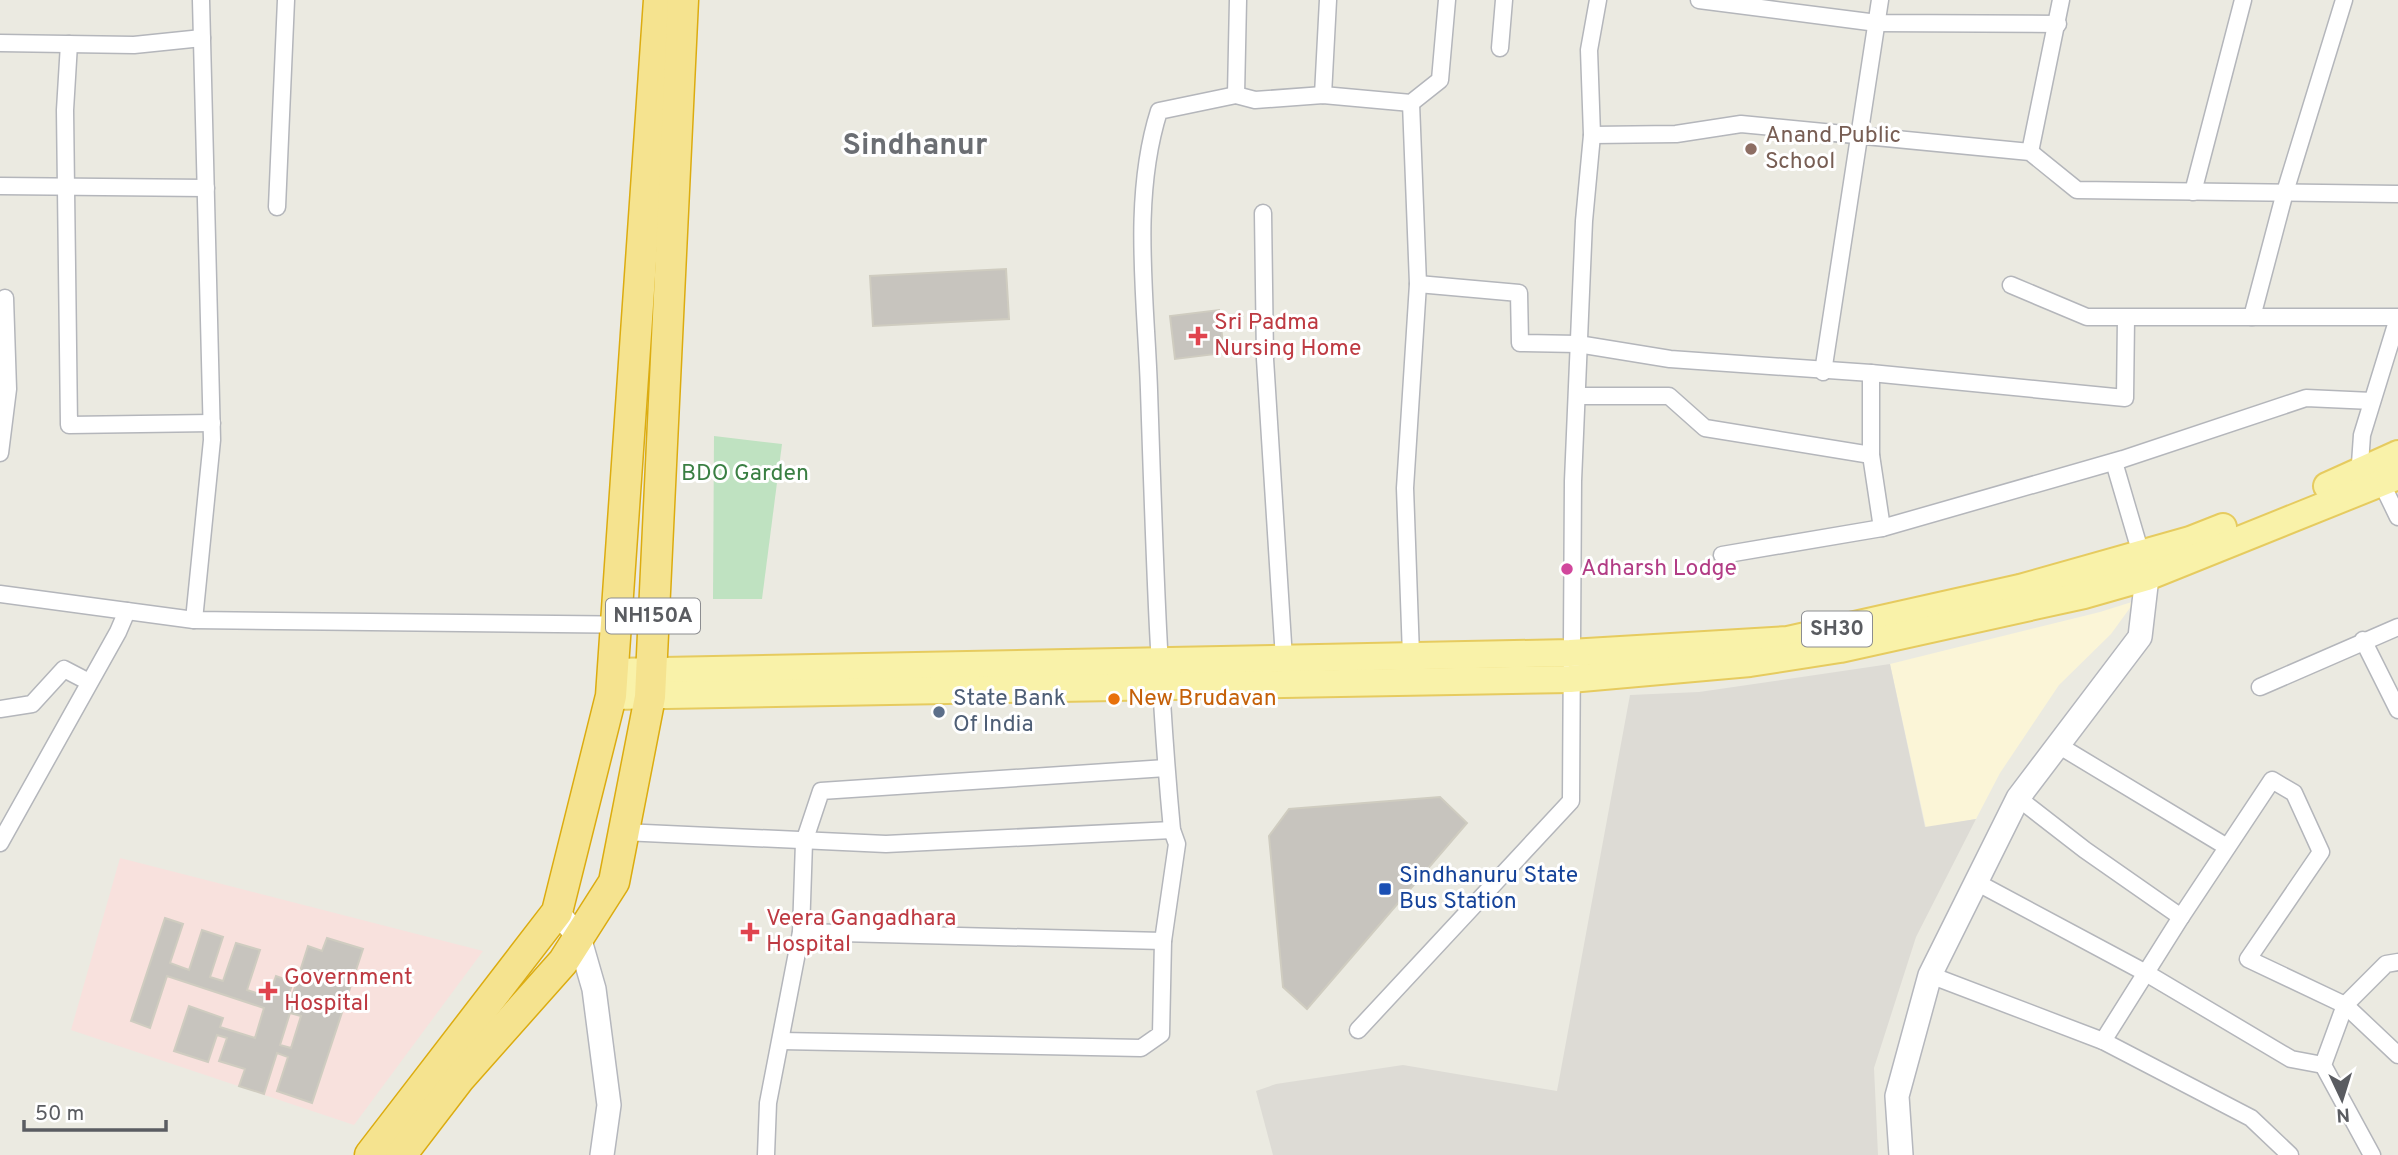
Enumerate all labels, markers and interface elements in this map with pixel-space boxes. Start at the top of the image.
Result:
place label: Anand Public School [1765,122,1901,177]
district label: Sindhanur [843,128,988,165]
marker: Anand Public School [1743,141,1759,157]
place label: Sri Padma Nursing Home [1214,309,1361,364]
marker: Sri Padma Nursing Home [1188,326,1208,346]
park label: BDO Garden [681,460,809,489]
place label: Adharsh Lodge [1581,555,1737,584]
marker: Adharsh Lodge [1559,561,1575,577]
road number: NH150A [606,598,700,634]
road number: SH30 [1802,612,1872,646]
place label: State Bank Of India [953,685,1066,740]
place label: New Brudavan [1128,685,1277,714]
marker: New Brudavan [1106,691,1122,707]
marker: State Bank Of India [931,704,947,720]
place label: Sindhanuru State Bus Station [1399,862,1578,917]
marker: Sindhanuru State Bus Station [1377,881,1393,897]
place label: Veera Gangadhara Hospital [766,905,956,960]
marker: Veera Gangadhara Hospital [740,922,760,942]
place label: Government Hospital [284,964,413,1019]
marker: Government Hospital [258,981,278,1001]
north arrow [2307,1064,2377,1134]
scale bar [24,1088,166,1132]
text: 50 m [35,1101,84,1128]
text: N [2335,1102,2351,1126]

